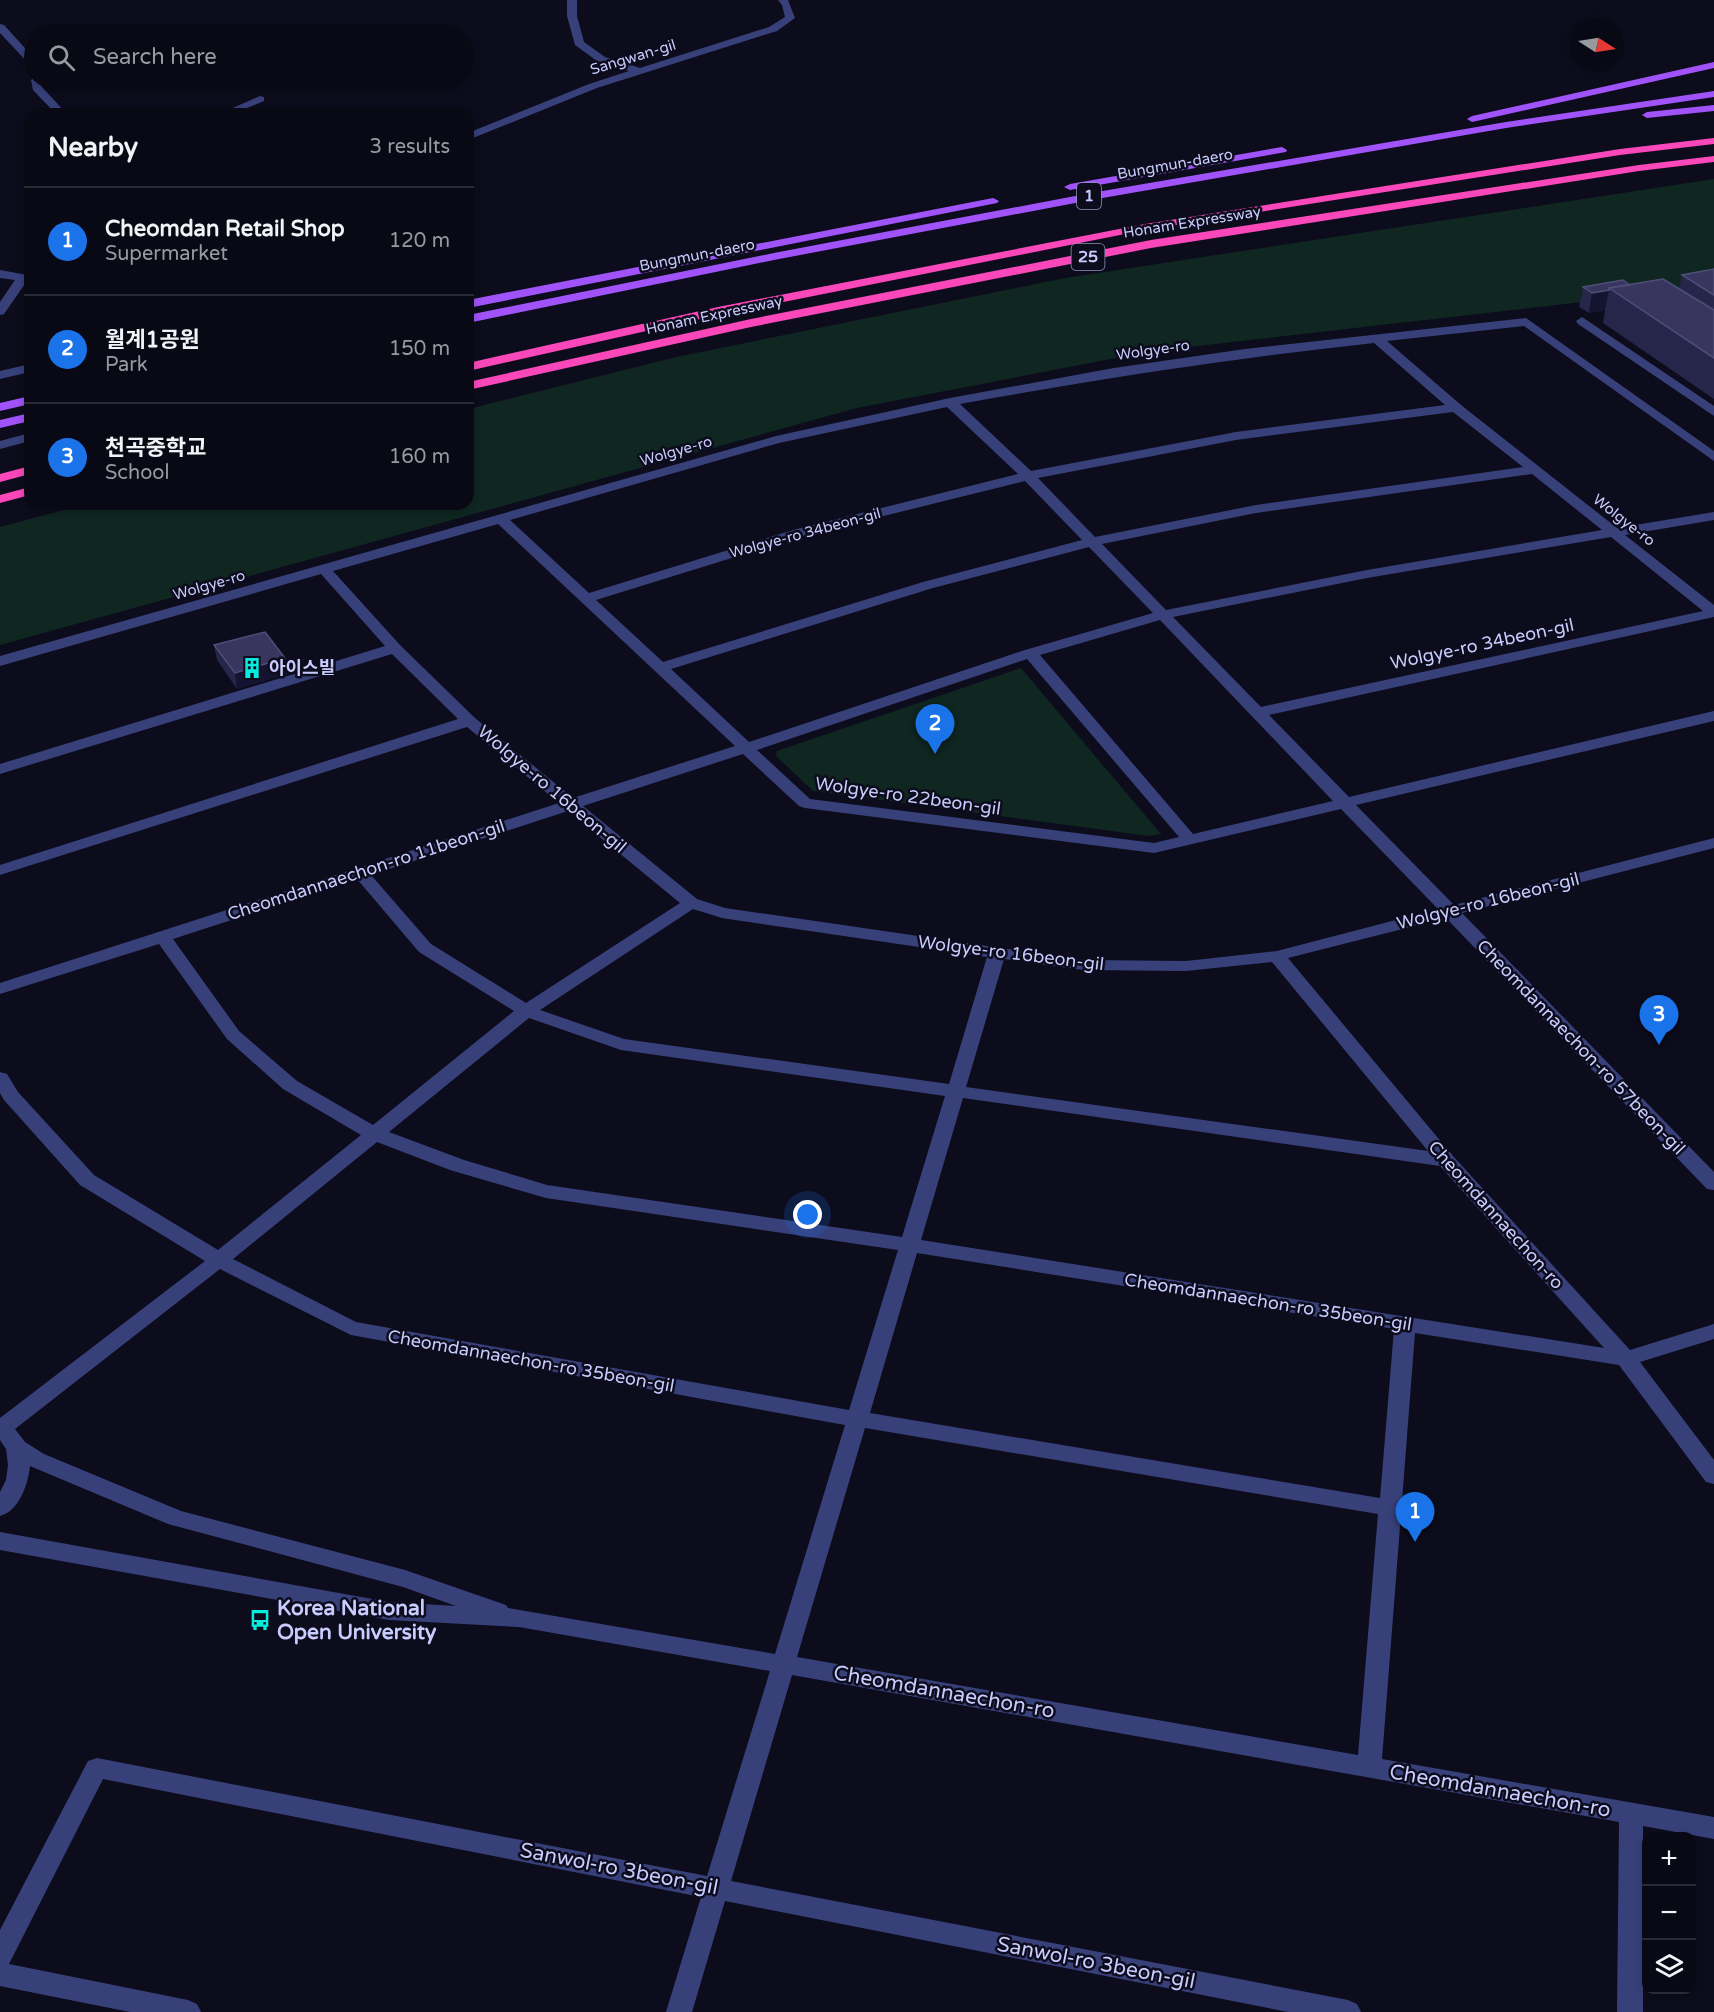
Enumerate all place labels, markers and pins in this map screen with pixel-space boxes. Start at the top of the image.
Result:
building icon: 아이스빌 [240,656,264,680]
place label: 아이스빌 [269,657,335,679]
pin: 2 [916,704,954,754]
pin: 3 [1640,996,1678,1045]
pin: 1 [1396,1492,1434,1542]
place label: Korea National Open University [277,1596,437,1645]
bus stop icon: Korea National Open University [248,1608,272,1632]

